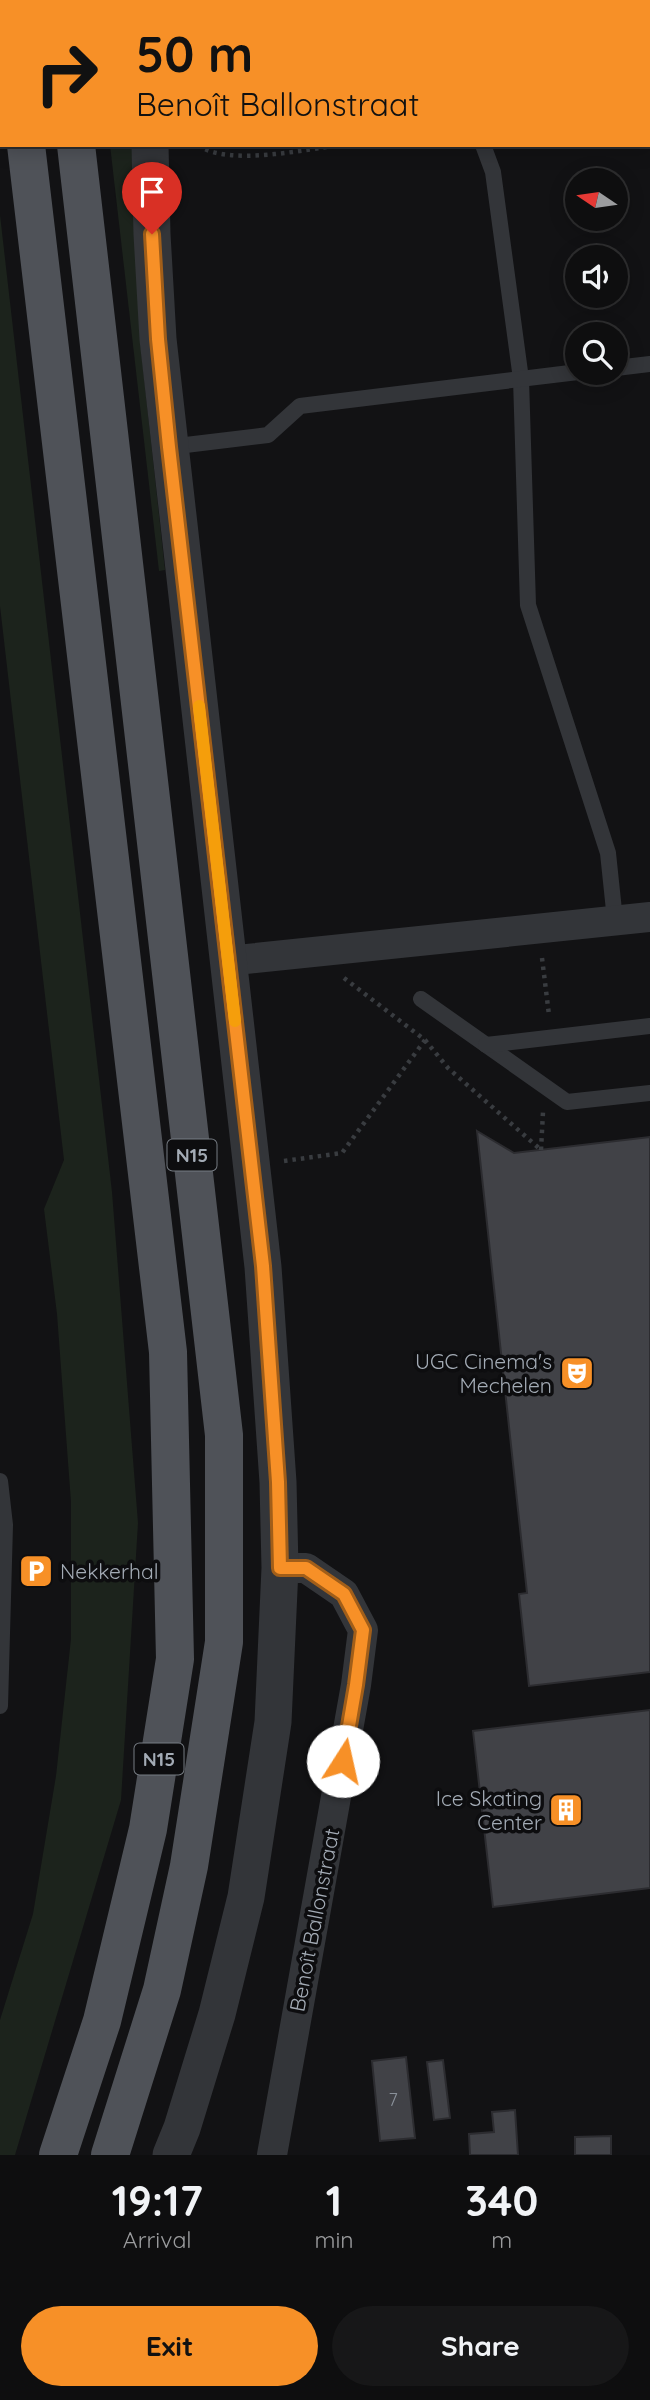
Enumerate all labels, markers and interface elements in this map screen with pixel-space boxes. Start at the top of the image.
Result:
text: 50 m [136,23,253,84]
icon: right [21,28,112,119]
text: Benoît Ballonstraat [136,84,419,124]
pin [122,162,182,234]
north arrow [565,168,628,231]
map controls [565,168,628,385]
icon: arrive [133,173,171,211]
button: sound [565,245,628,308]
button: search [565,322,628,385]
road number: N15 [168,1140,216,1170]
place label: UGC Cinema's Mechelen [415,1348,552,1398]
theatre icon: UGC Cinema's Mechelen [558,1354,596,1392]
parking icon: Nekkerhal [17,1552,55,1590]
place label: Nekkerhal [60,1558,159,1584]
position arrow [306,1724,380,1798]
road number: N15 [134,1744,184,1774]
place label: Ice Skating Center [436,1785,542,1835]
building icon: Ice Skating Center [547,1791,585,1829]
street label: Benoît Ballonstraat [283,1826,345,2014]
house number: 7 [388,2088,398,2111]
text: 19:17 [112,2174,203,2227]
text: 1 [326,2174,342,2227]
text: 340 [465,2174,538,2227]
text: Arrival [123,2225,192,2254]
text: min [314,2225,354,2254]
text: m [491,2225,512,2254]
button: Exit [21,2306,318,2386]
button: Share [332,2306,629,2386]

